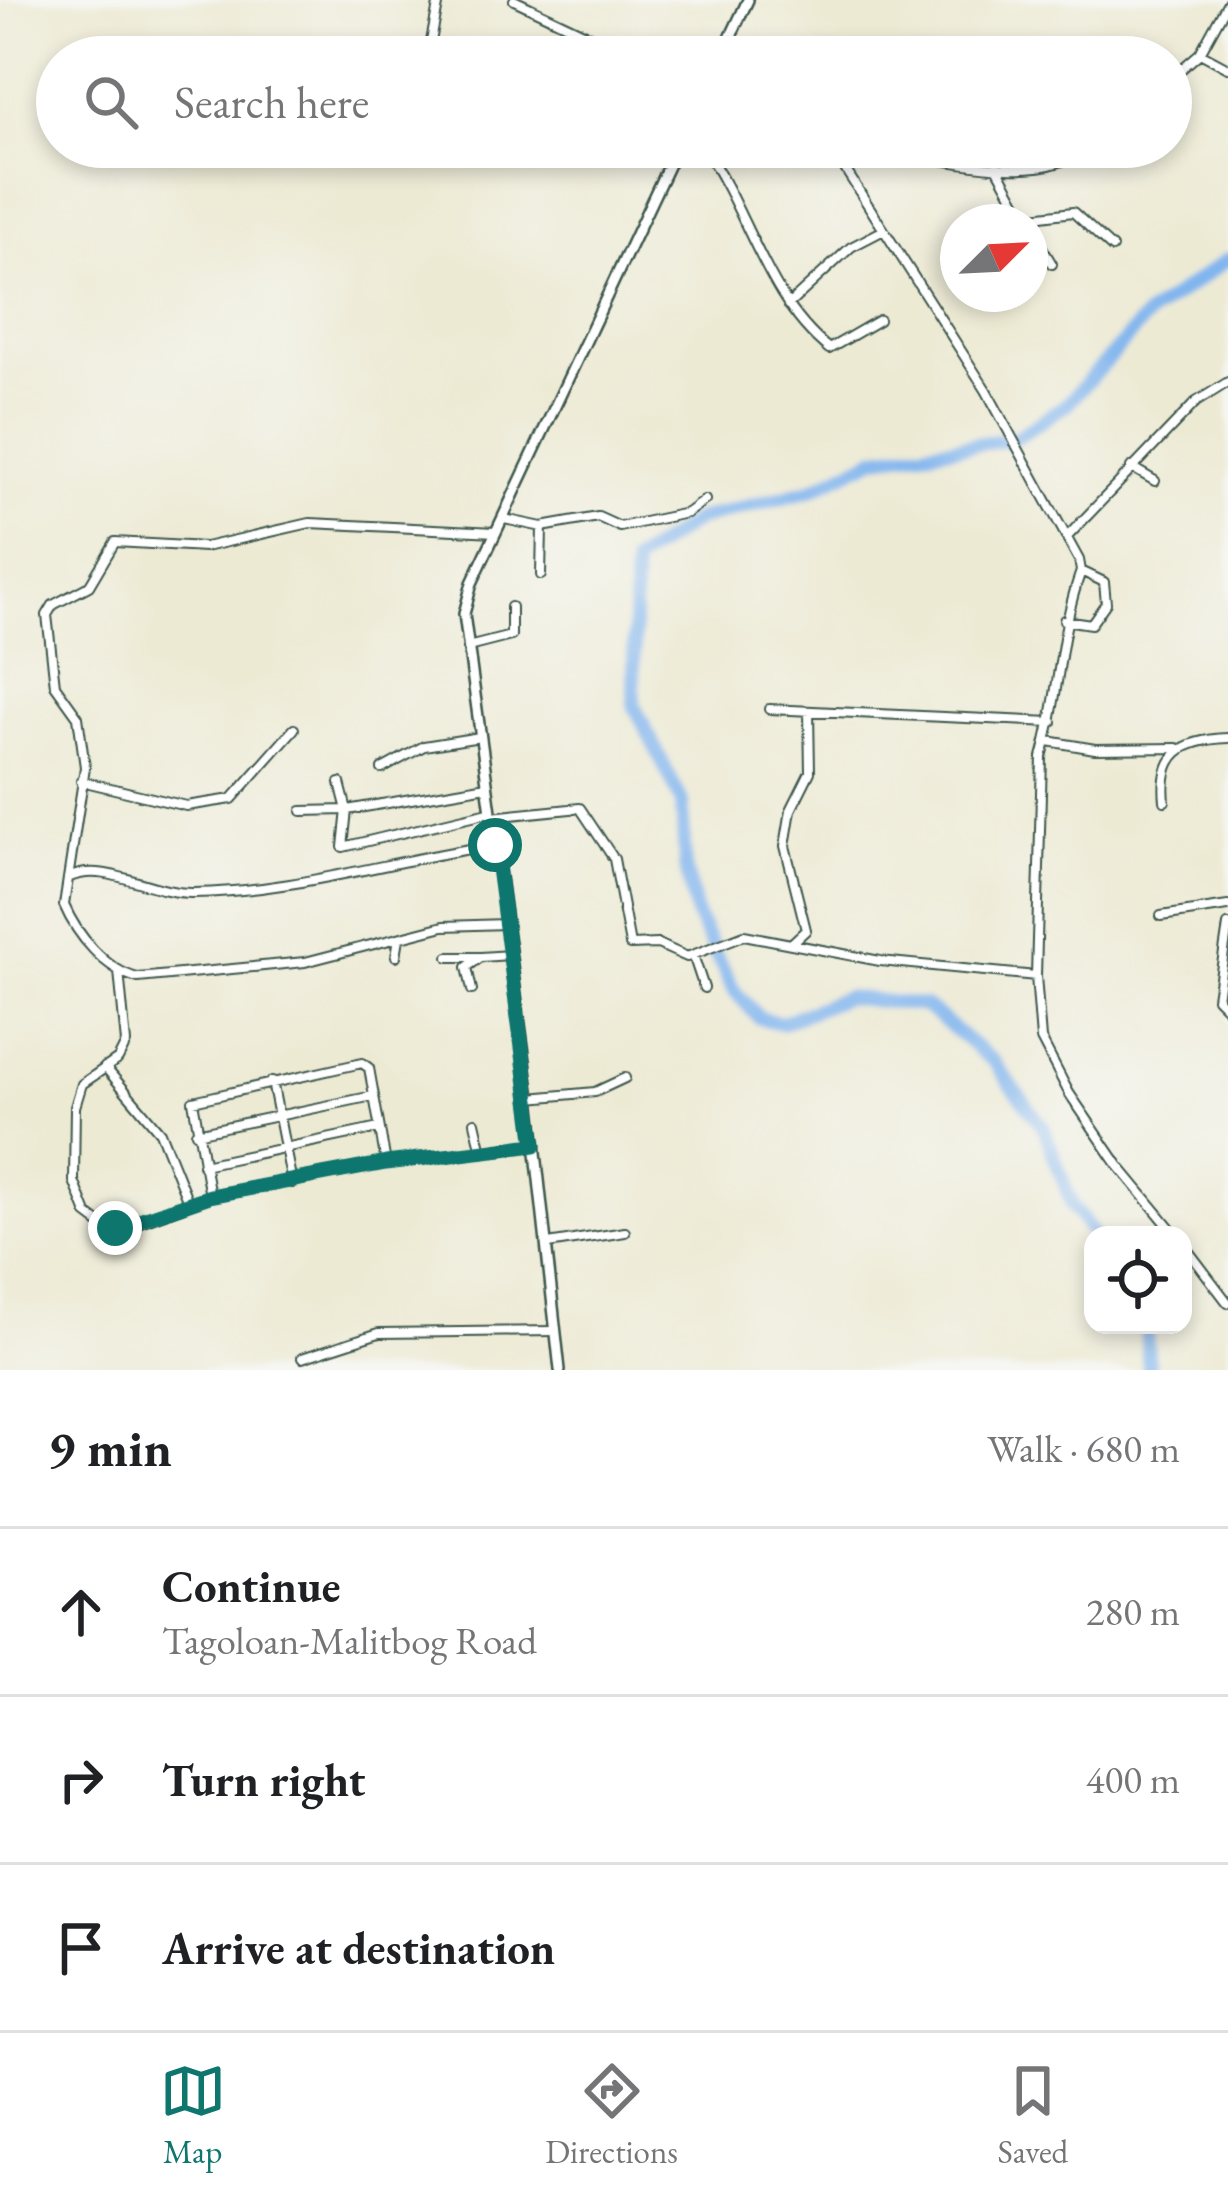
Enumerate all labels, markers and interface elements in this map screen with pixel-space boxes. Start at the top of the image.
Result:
search box [36,36,1192,168]
icon: search [78,69,144,135]
text: Search here [174,73,369,131]
north arrow [940,204,1048,312]
route start [468,818,522,872]
route end [88,1201,142,1255]
map controls [1084,1226,1192,1334]
button: locate [1084,1226,1192,1334]
text: 9 min [48,1415,172,1481]
text: Walk · 680 m [987,1423,1180,1474]
text: Continue [162,1557,340,1615]
icon: ahead [48,1579,114,1645]
text: 280 m [1086,1586,1180,1637]
text: Tagoloan-Malitbog Road [162,1615,537,1666]
icon: right [48,1747,114,1813]
text: Turn right [162,1751,365,1809]
text: 400 m [1086,1754,1180,1805]
icon: arrive [48,1915,114,1981]
text: Arrive at destination [162,1919,555,1977]
tab: Map [160,2058,226,2173]
tab: Directions [545,2058,678,2173]
tab: Saved [998,2058,1068,2173]

